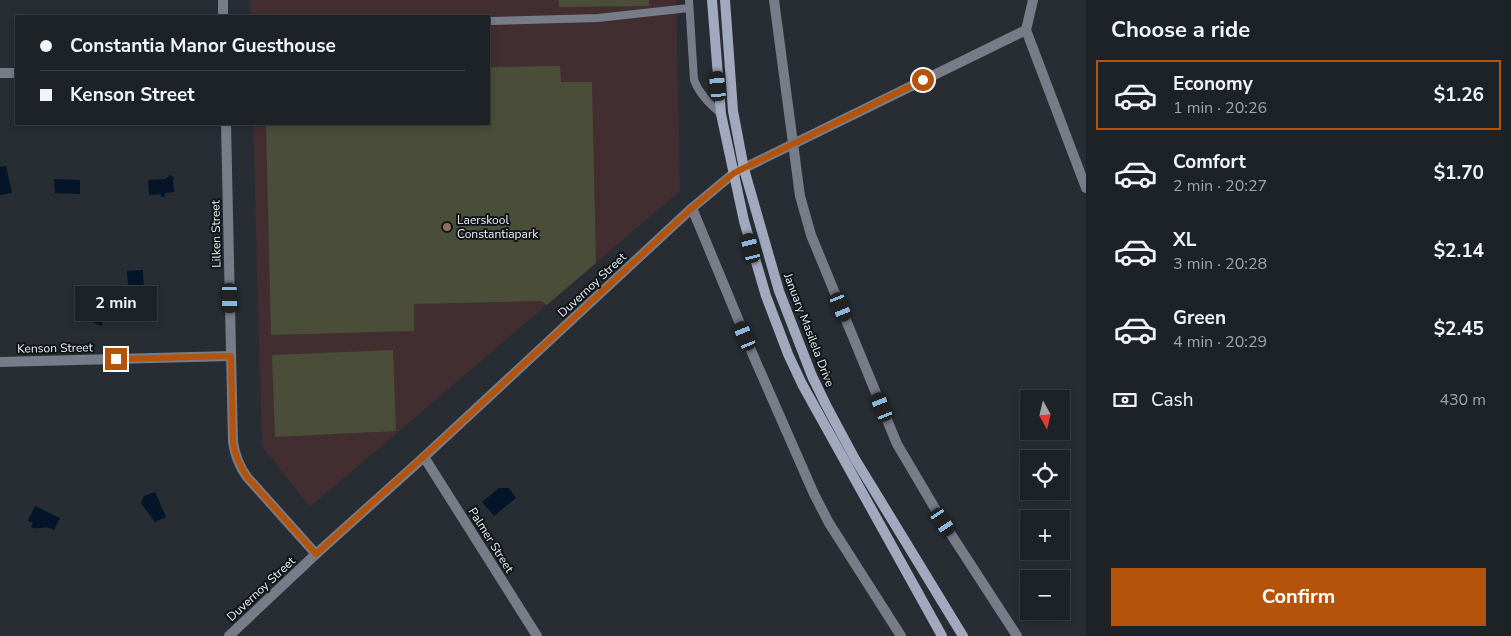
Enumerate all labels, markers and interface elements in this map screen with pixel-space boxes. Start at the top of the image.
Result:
text: Choose a ride [1111,15,1250,45]
text: Constantia Manor Guesthouse [70,33,336,59]
route start [912,69,934,91]
car [709,70,726,102]
text: Economy [1173,71,1253,97]
icon: car [1113,73,1158,118]
text: Kenson Street [70,82,195,108]
text: $1.26 [1434,82,1484,108]
text: 1 min · 20:26 [1173,97,1267,119]
text: Comfort [1173,149,1246,175]
icon: car [1113,151,1158,196]
text: $1.70 [1434,160,1484,186]
text: 2 min · 20:27 [1173,175,1267,197]
street label: Lilken Street [207,199,225,268]
place label: Laerskool Constantiapark [457,212,539,242]
marker: Laerskool Constantiapark [441,221,453,233]
text: XL [1173,227,1196,253]
icon: car [1113,229,1158,274]
car [740,232,761,264]
text: $2.14 [1434,238,1484,264]
street label: Duvernoy Street [554,249,630,321]
text: 3 min · 20:28 [1173,253,1267,275]
street label: January Masilela Drive [780,270,838,389]
car [222,283,237,313]
callout: 2 min [75,286,157,322]
car [828,290,853,324]
text: 2 min [95,292,137,314]
text: Green [1173,305,1226,331]
icon: car [1113,307,1158,352]
text: $2.45 [1434,316,1484,342]
car [732,319,757,353]
text: 4 min · 20:29 [1173,331,1267,353]
street label: Kenson Street [17,339,94,357]
route end [105,348,127,370]
icon: cash [1111,386,1139,414]
text: Cash [1151,387,1193,413]
text: 430 m [1439,389,1486,411]
car [869,390,894,424]
north arrow [1020,390,1070,440]
map controls [1020,390,1070,620]
button: locate [1020,450,1070,500]
street label: Palmer Street [465,504,518,576]
car [928,505,957,539]
button: + [1020,510,1070,560]
street label: Duvernoy Street [223,553,299,625]
button: Confirm [1111,568,1486,626]
button: − [1020,570,1070,620]

